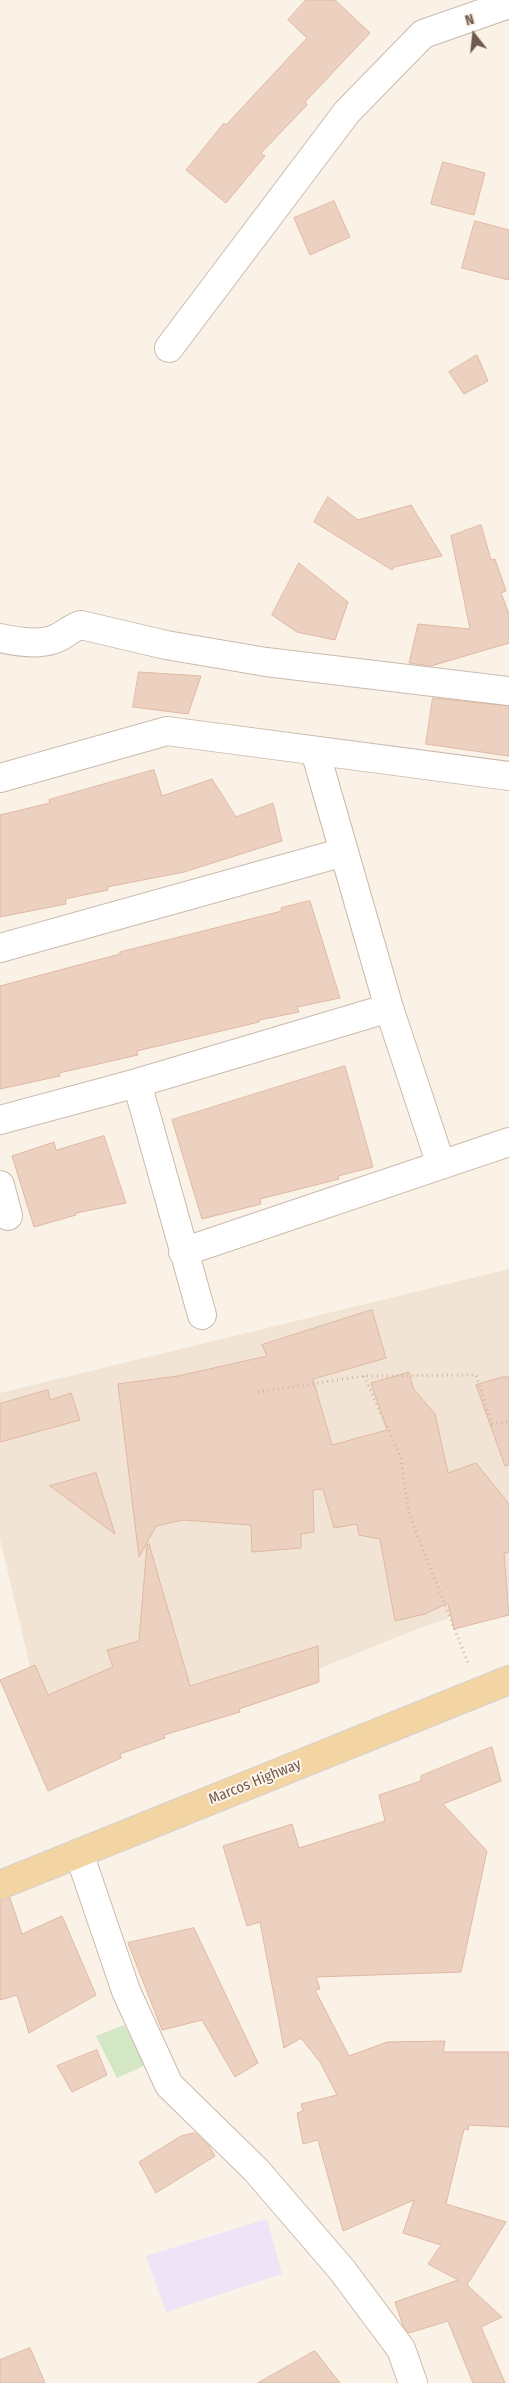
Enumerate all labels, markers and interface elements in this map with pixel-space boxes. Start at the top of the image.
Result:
north arrow [449,10,499,60]
text: N [463,11,476,29]
street label: Marcos Highway [206,1755,304,1809]

